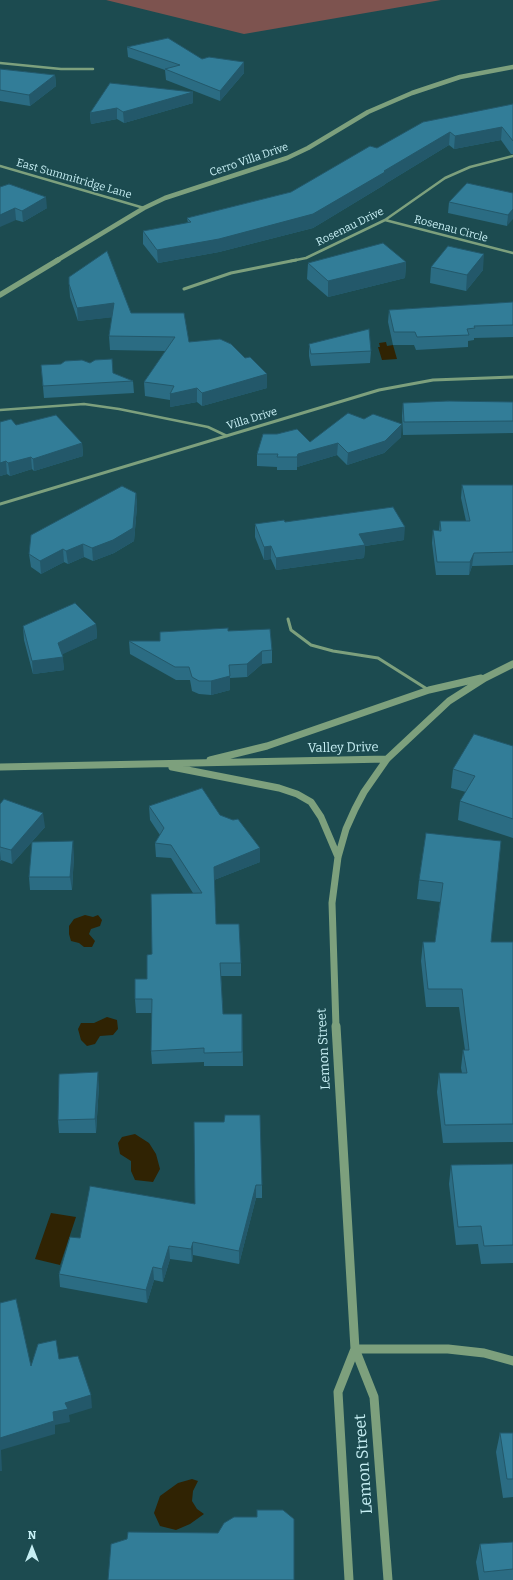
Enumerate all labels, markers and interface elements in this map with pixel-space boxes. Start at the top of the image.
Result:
street label: Cerro Villa Drive [208,140,290,180]
street label: East Summitridge Lane [15,156,133,202]
street label: Rosenau Drive [314,205,386,249]
street label: Rosenau Circle [413,213,489,245]
street label: Villa Drive [225,405,279,433]
street label: Valley Drive [307,740,379,756]
street label: Lemon Street [314,1008,334,1090]
street label: Lemon Street [351,1413,377,1515]
north arrow [12,1528,52,1568]
text: N [28,1529,36,1542]

